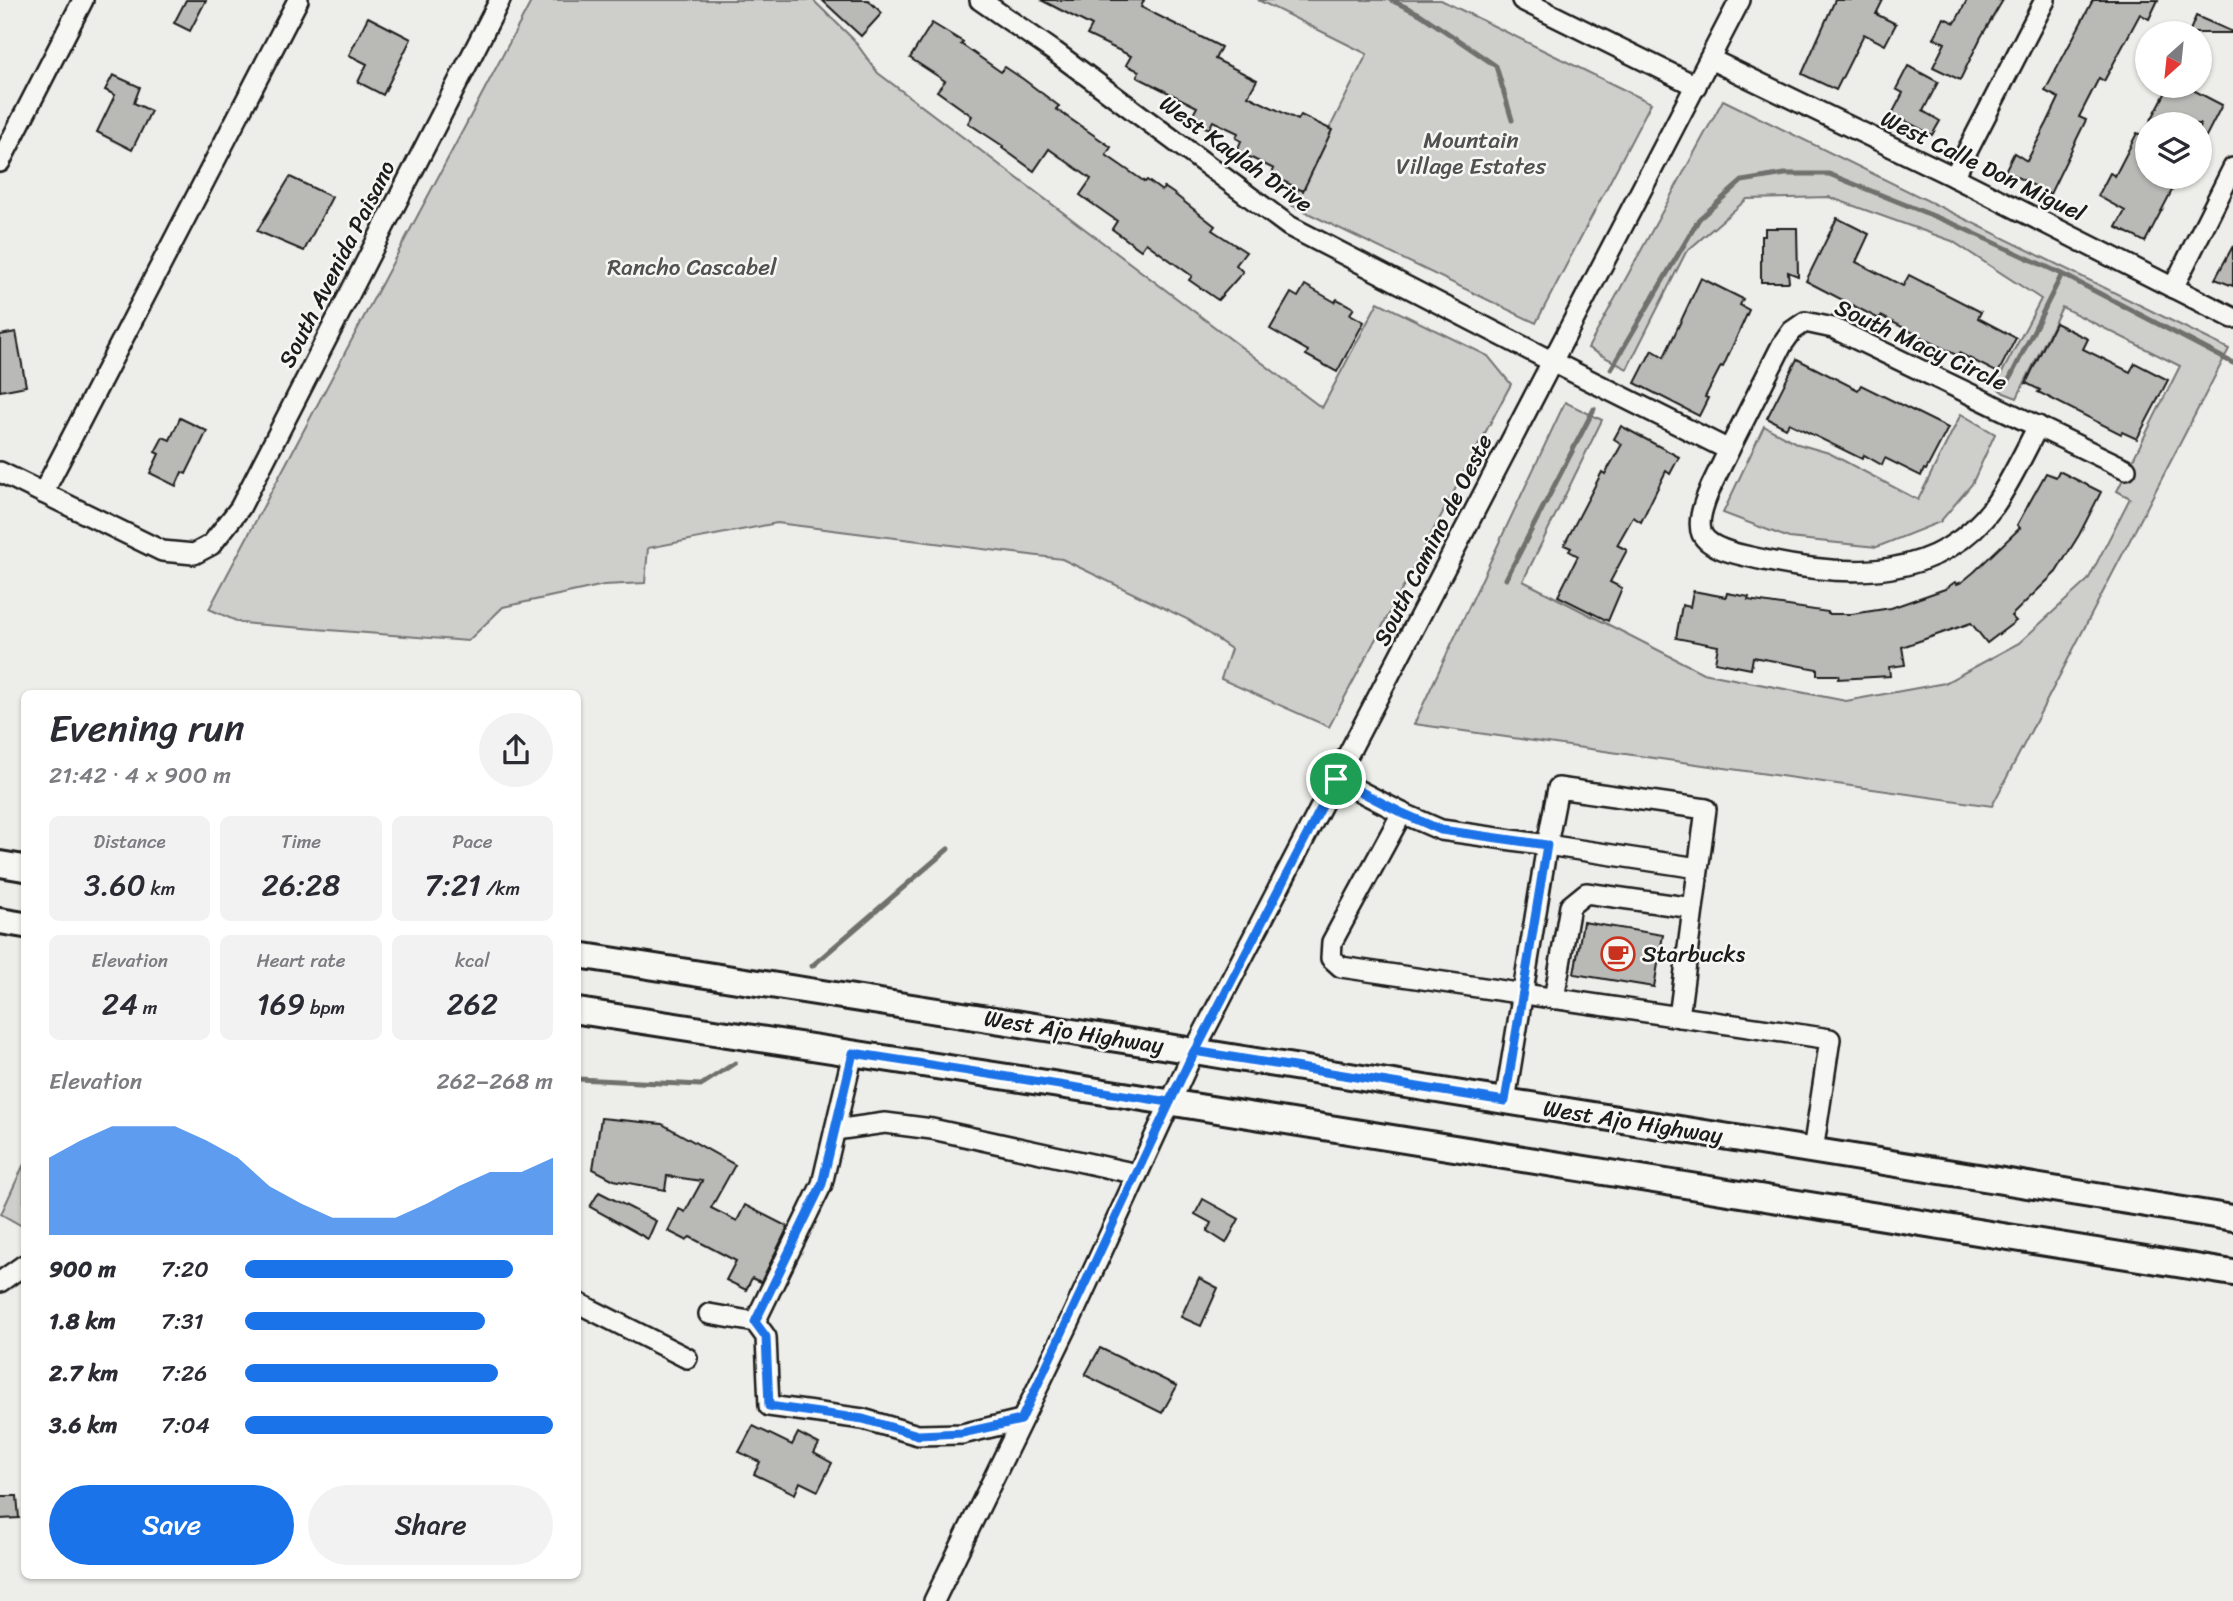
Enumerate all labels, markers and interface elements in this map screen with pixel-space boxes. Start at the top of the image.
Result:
north arrow [2135,21,2212,98]
map controls [2135,21,2212,189]
street label: West Kaylah Drive [1150,84,1322,224]
street label: West Calle Don Miguel [1874,99,2093,234]
button: layers [2135,112,2212,189]
park label: Mountain Village Estates [1396,120,1546,187]
street label: South Avenida Paisano [267,153,407,375]
park label: Rancho Cascabel [607,247,777,288]
street label: South Macy Circle [1828,287,2014,403]
street label: South Camino de Oeste [1362,426,1504,653]
text: Evening run [49,695,245,762]
button: share [479,713,553,787]
pin [1306,749,1366,809]
text: 21:42 · 4 × 900 m [49,755,231,796]
icon: arrive [1317,760,1355,798]
text: Distance [94,825,166,858]
text: Time [281,825,321,858]
text: Pace [452,825,492,858]
text: 3.60 [84,858,146,912]
text: 26:28 [262,858,340,912]
text: 7:21 [425,858,481,912]
text: km [146,872,175,905]
text: /km [481,872,520,905]
place label: Starbucks [1642,934,1746,975]
cafe icon: Starbucks [1599,935,1637,973]
text: Elevation [91,944,168,977]
text: Heart rate [256,944,346,977]
text: kcal [455,944,490,977]
text: 24 [102,977,138,1031]
text: 169 [257,977,305,1031]
text: 262 [446,977,498,1031]
text: m [138,991,157,1024]
text: bpm [305,991,345,1024]
street label: West Ajo Highway [981,998,1167,1066]
text: Elevation [49,1061,142,1102]
text: 262–268 m [437,1061,553,1102]
street label: West Ajo Highway [1540,1088,1726,1156]
text: 900 m [49,1249,116,1290]
text: 7:20 [161,1249,209,1290]
text: 1.8 km [49,1301,116,1342]
text: 7:31 [161,1301,204,1342]
text: 2.7 km [49,1353,118,1394]
text: 7:26 [161,1353,207,1394]
text: 3.6 km [49,1405,118,1446]
text: 7:04 [161,1405,210,1446]
button: Save [49,1485,294,1565]
button: Share [308,1485,553,1565]

